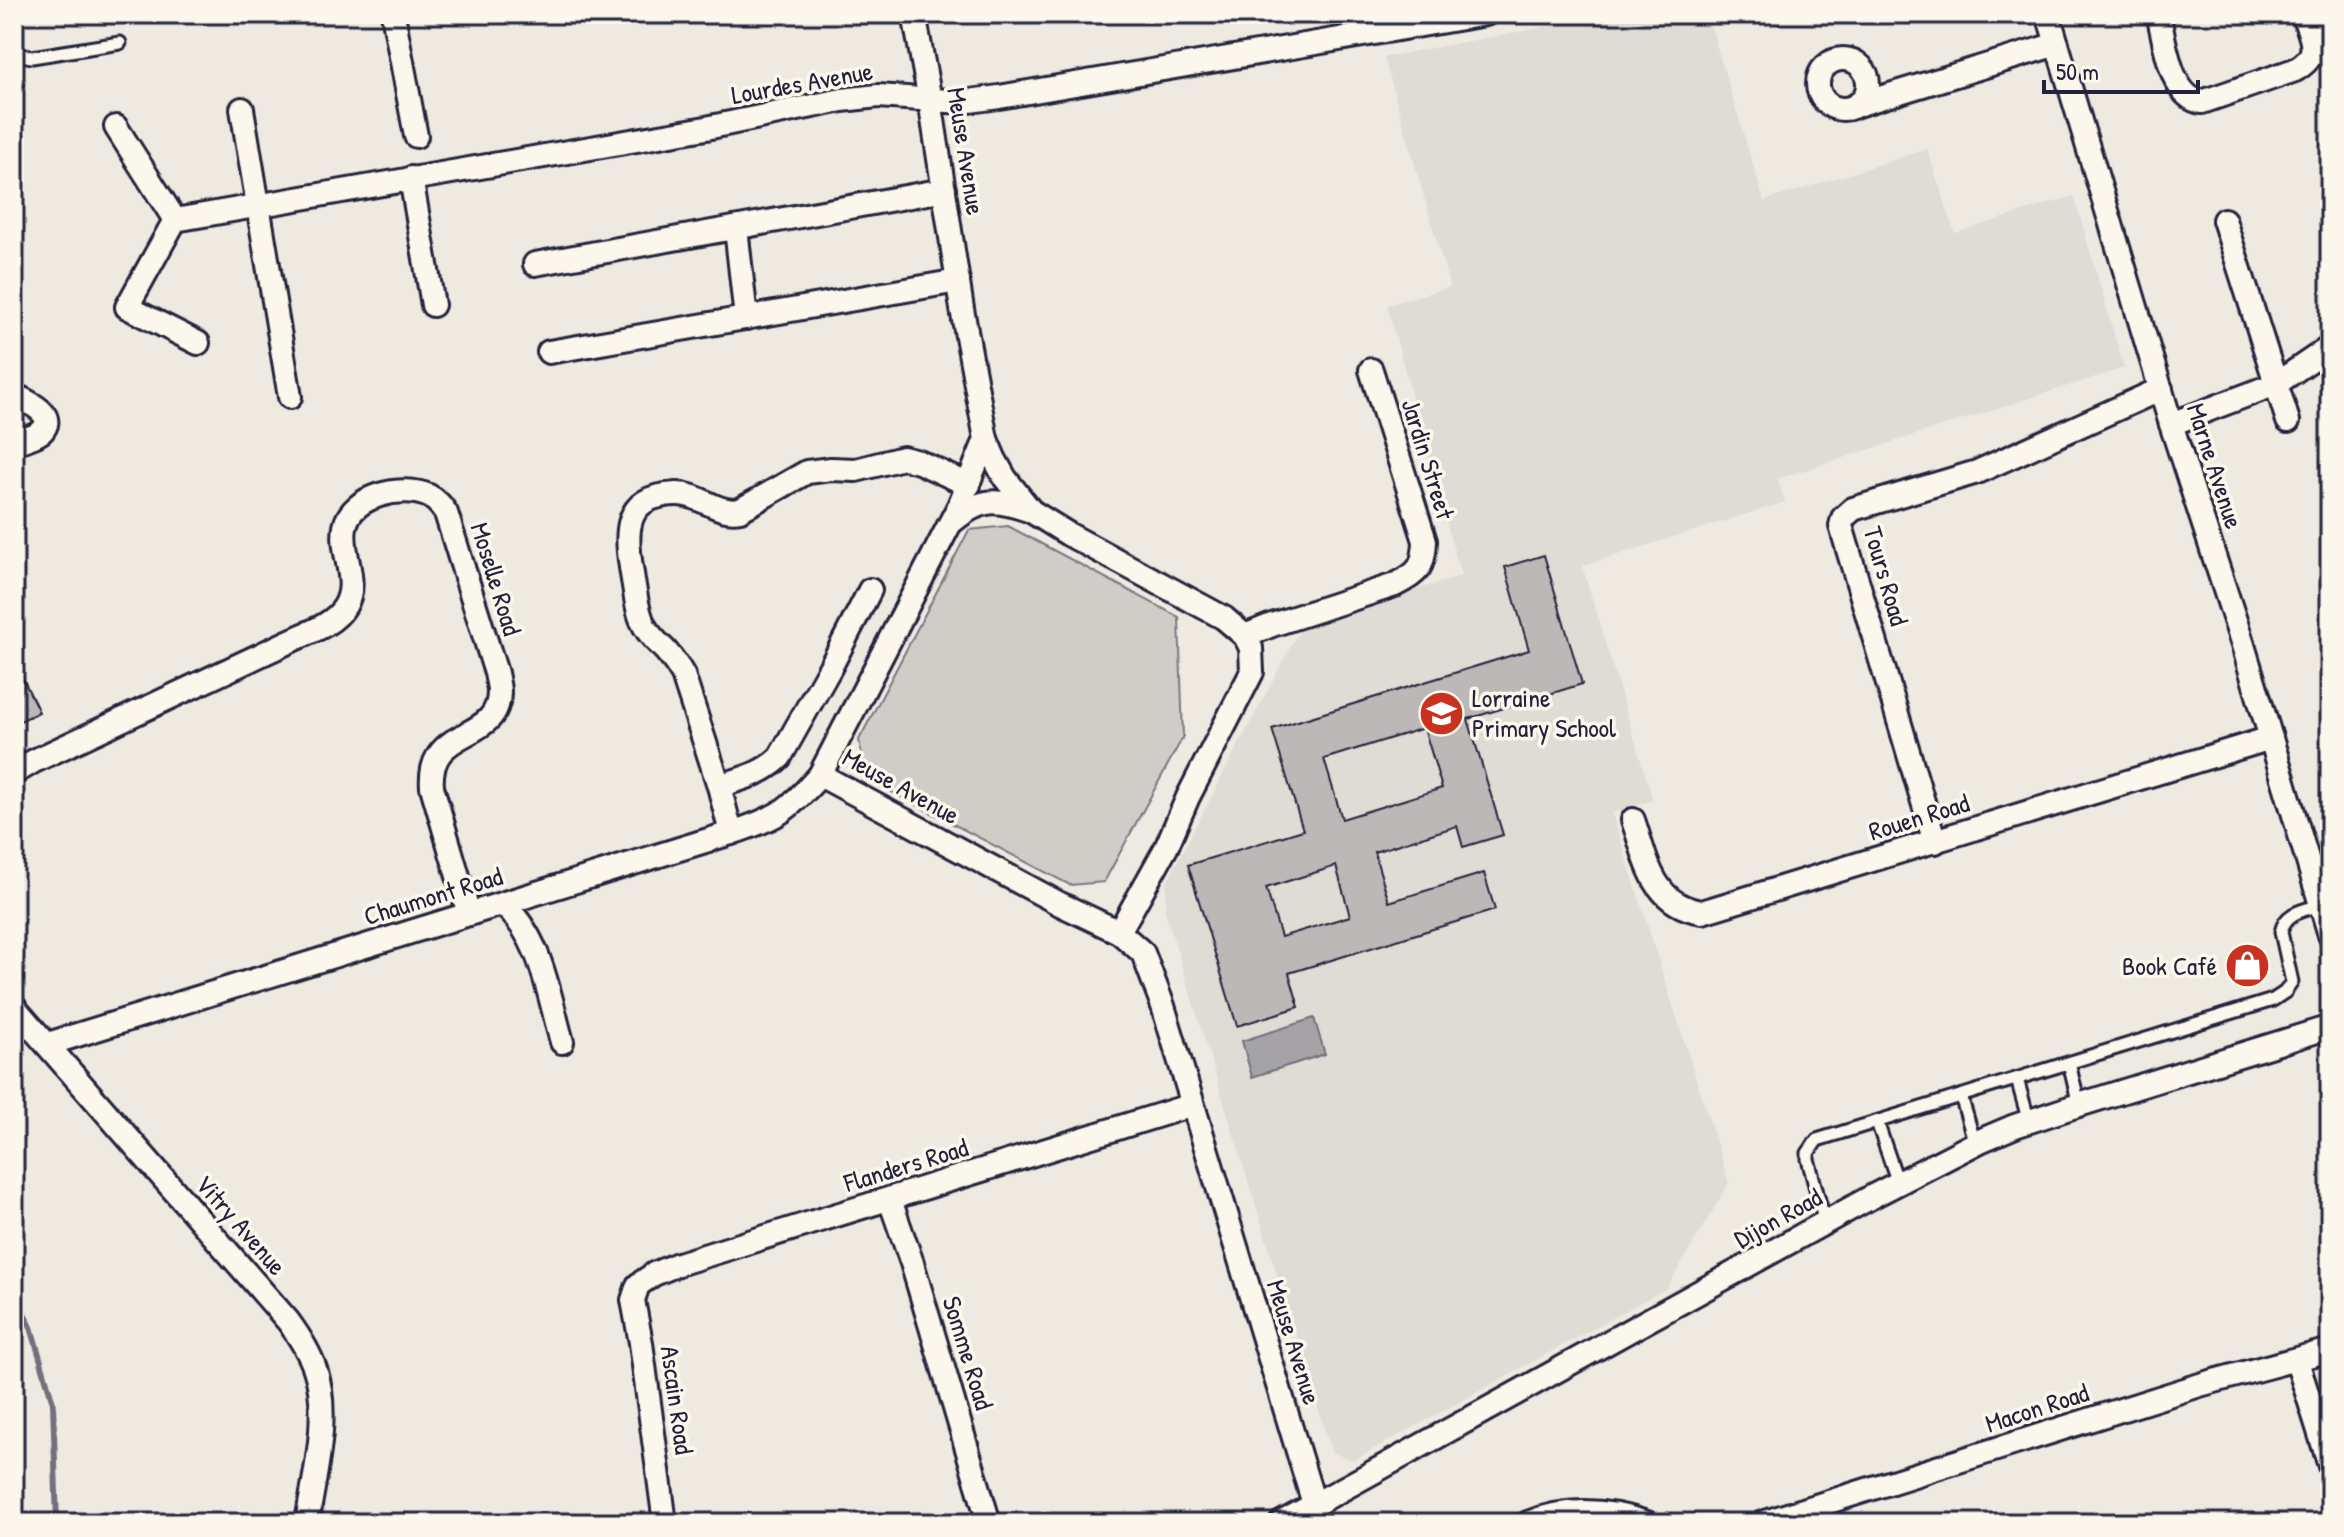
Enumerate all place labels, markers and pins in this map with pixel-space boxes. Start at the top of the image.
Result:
place label: Lorraine Primary School [1472,680,1616,745]
school or university icon: Lorraine Primary School [1417,689,1465,737]
shop icon: Book Café [2224,942,2272,990]
place label: Book Café [2122,948,2217,983]

